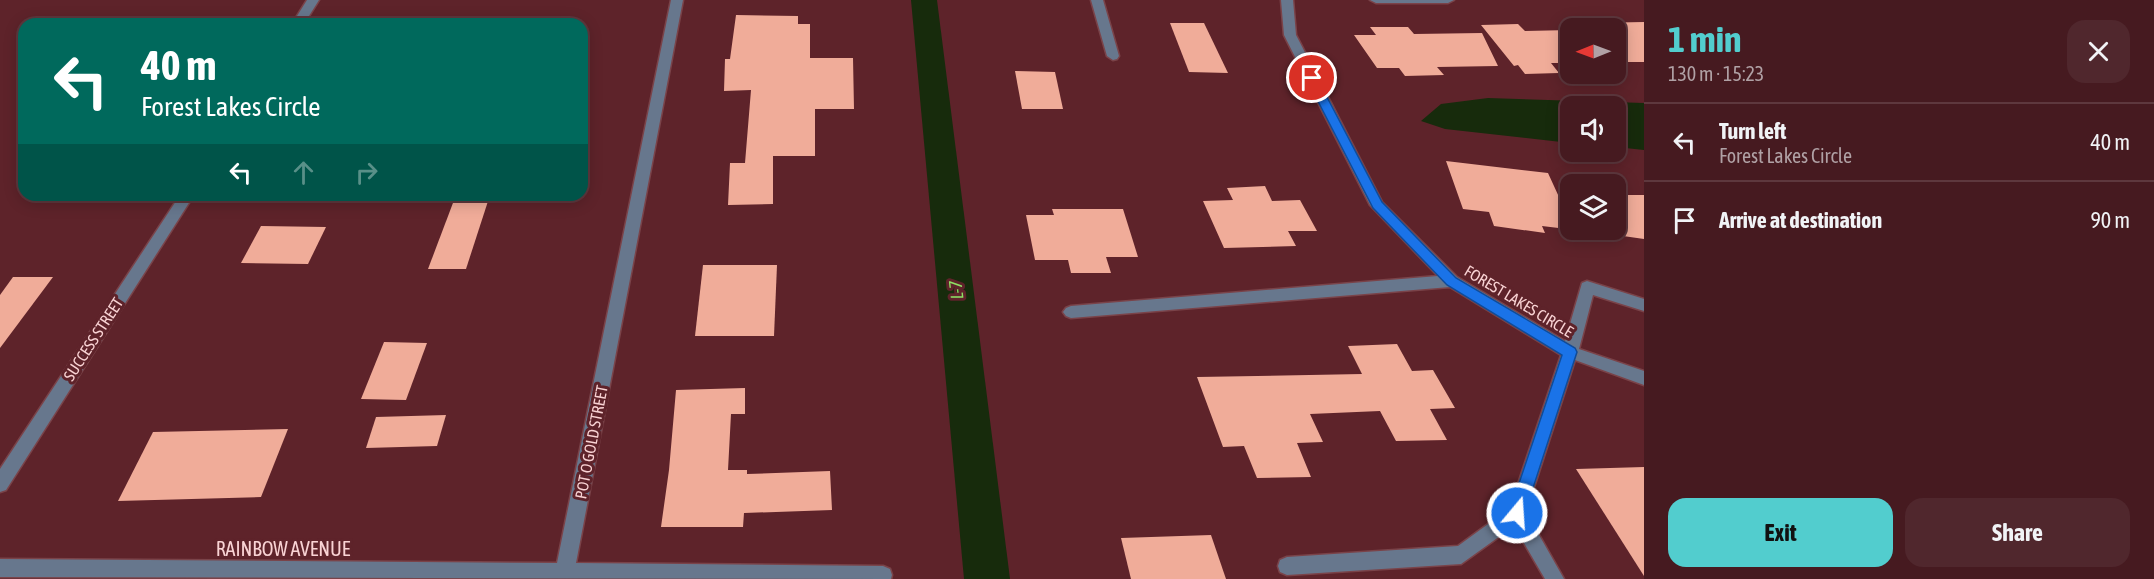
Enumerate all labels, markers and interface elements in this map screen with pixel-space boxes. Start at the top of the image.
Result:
north arrow [1560,18,1626,84]
map controls [1560,18,1626,240]
text: 1 min [1668,18,1742,60]
button: close [2067,20,2130,83]
text: 40 m [141,41,216,89]
icon: left [42,42,120,120]
pin [1286,52,1337,103]
icon: arrive [1295,61,1328,94]
text: 130 m · 15:23 [1668,62,1764,85]
text: Forest Lakes Circle [141,91,321,122]
button: sound [1560,96,1626,162]
text: Turn left [1719,118,1786,144]
icon: left [1668,126,1701,159]
text: 40 m [2090,129,2130,155]
text: Forest Lakes Circle [1719,144,1852,167]
icon: left [224,156,257,189]
icon: ahead [287,156,320,189]
icon: right [350,156,383,189]
button: layers [1560,174,1626,240]
icon: arrive [1668,204,1701,237]
text: Arrive at destination [1719,207,1882,233]
text: 90 m [2090,207,2130,233]
street label: FOREST LAKES CIRCLE [1461,261,1577,341]
water label: L-7 [945,279,967,301]
street label: SUCCESS STREET [60,294,126,384]
street label: POT O GOLD STREET [571,384,611,500]
position arrow [1485,481,1549,545]
button: Exit [1668,498,1893,567]
button: Share [1905,498,2130,567]
street label: RAINBOW AVENUE [216,537,351,560]

